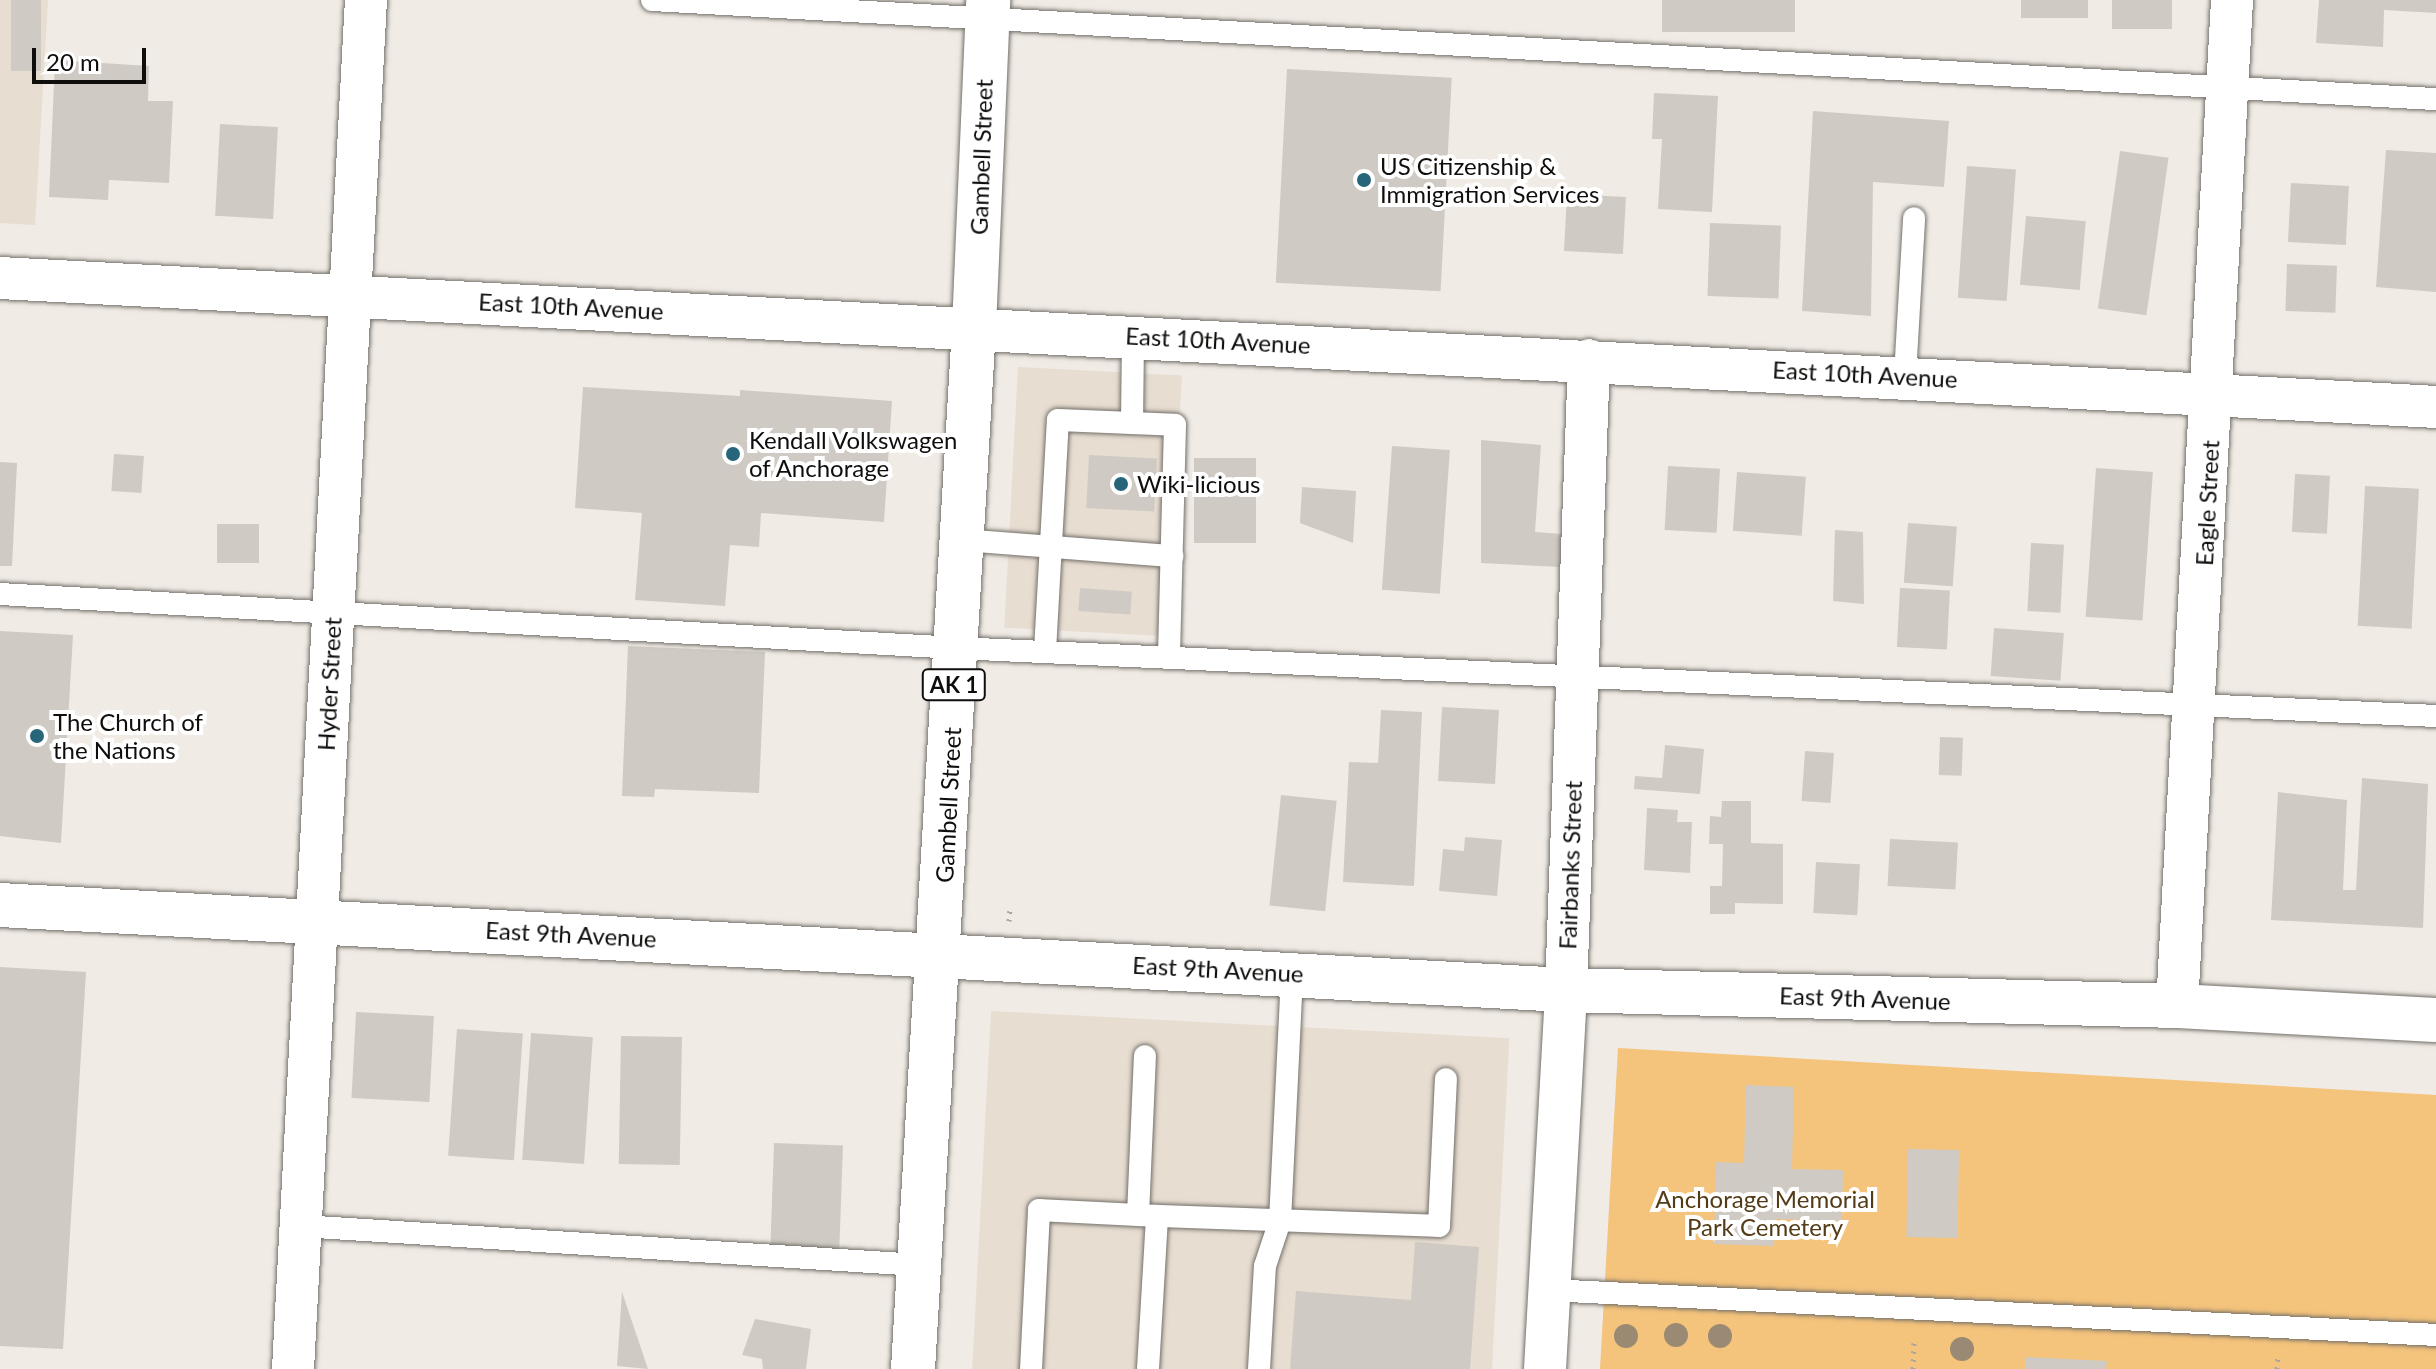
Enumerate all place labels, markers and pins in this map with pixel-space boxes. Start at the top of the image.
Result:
place label: US Citizenship & Immigration Services [1380,152,1599,208]
marker: US Citizenship & Immigration Services [1355,171,1373,189]
place label: Kendall Volkswagen of Anchorage [749,426,958,482]
marker: Kendall Volkswagen of Anchorage [724,445,742,463]
place label: Wiki-licious [1137,470,1260,498]
marker: Wiki-licious [1112,475,1130,493]
place label: The Church of the Nations [53,708,203,764]
marker: The Church of the Nations [28,727,46,745]

